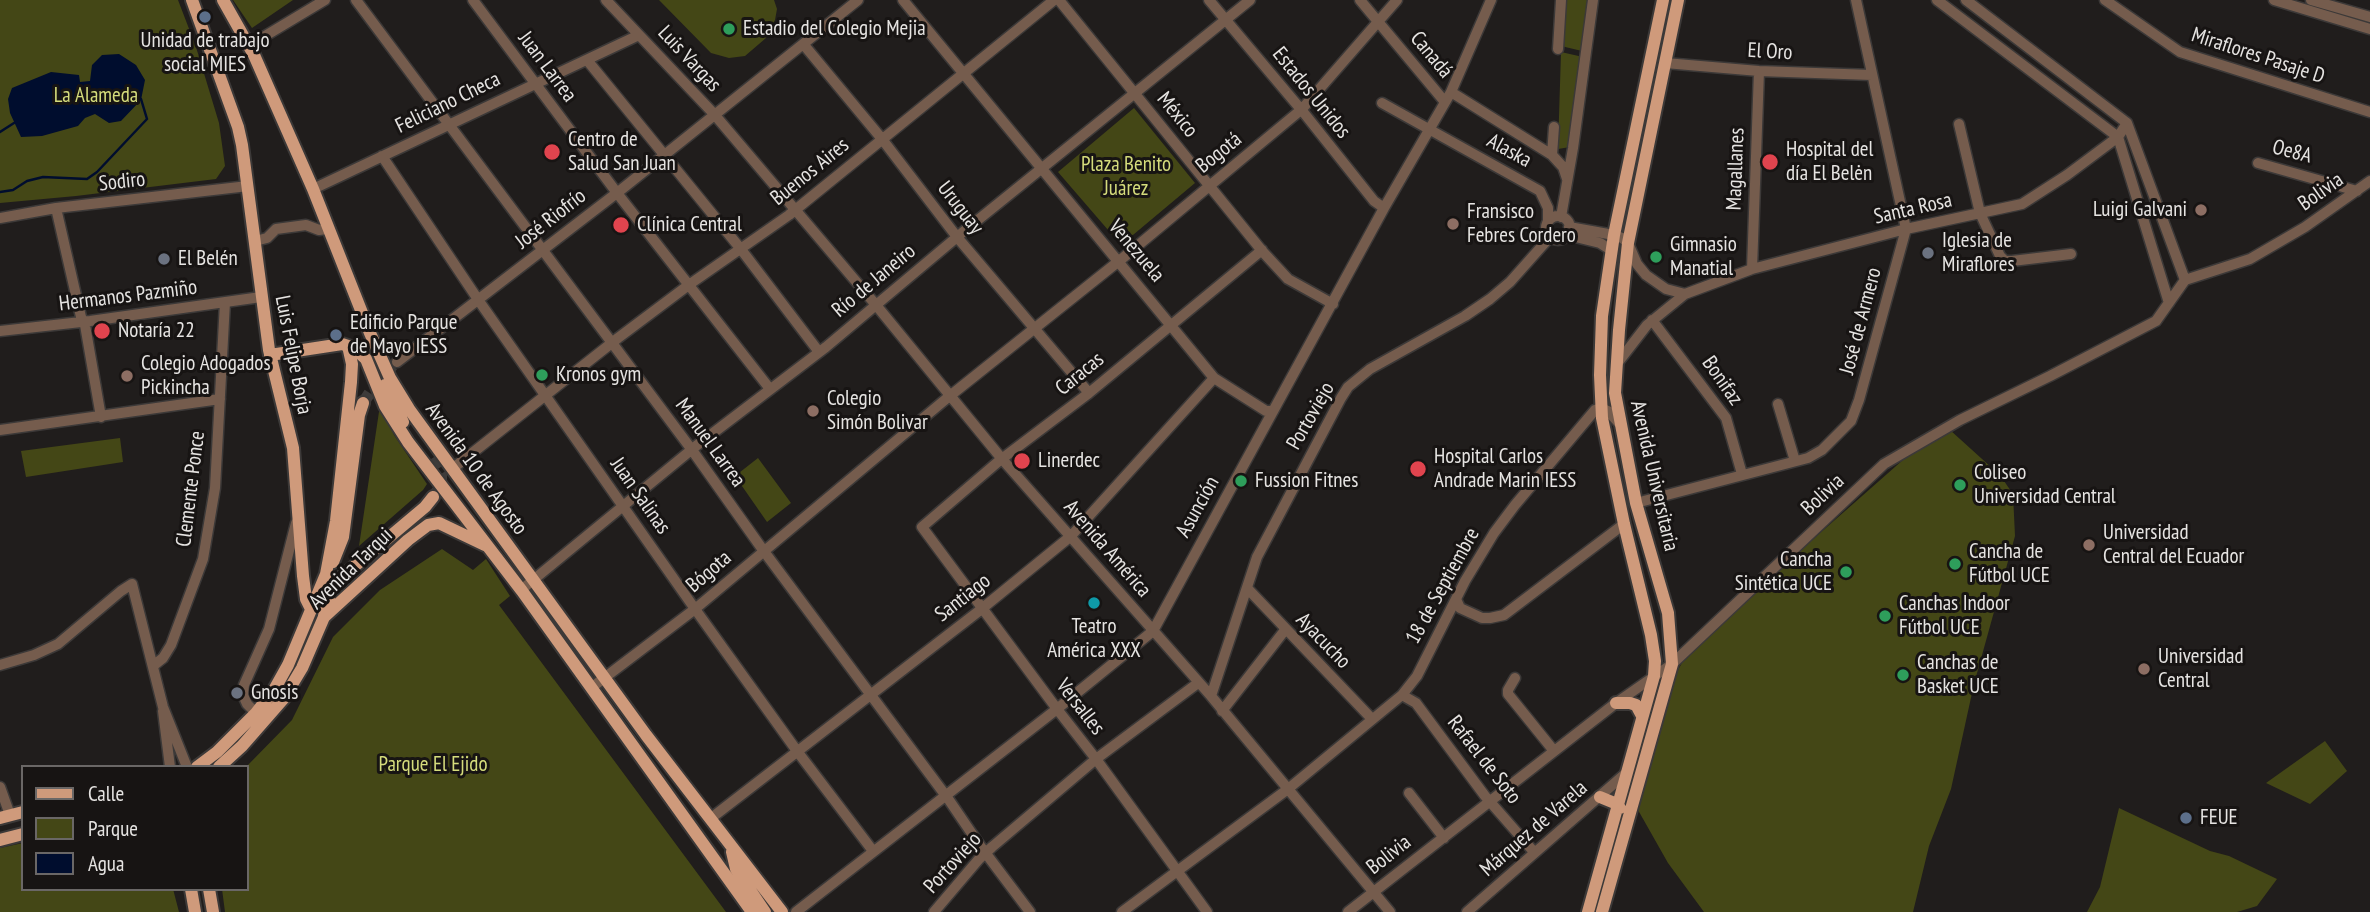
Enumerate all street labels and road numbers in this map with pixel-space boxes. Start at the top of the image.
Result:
street label: Luis Vargas [652,21,726,97]
street label: Miraflores Pasaje D [2188,23,2328,89]
street label: Juan Larrea [512,27,582,107]
street label: Canadá [1404,27,1458,83]
street label: El Oro [1747,38,1793,66]
street label: Estados Unidos [1267,42,1355,144]
street label: Feliciano Checa [392,67,504,139]
street label: México [1151,87,1203,143]
street label: Bogotá [1191,127,1247,179]
street label: Magallanes [1722,127,1750,211]
street label: Alaska [1482,129,1536,173]
street label: Buenos Aires [766,133,854,211]
street label: Oe8A [2270,135,2314,169]
street label: Sodiro [98,167,146,197]
street label: Bolivia [2293,167,2349,217]
street label: Uruguay [932,176,988,240]
street label: José Riofrío [511,184,591,254]
street label: Santa Rosa [1872,188,1954,230]
street label: Venezuela [1103,215,1169,287]
street label: Río de Janeiro [827,239,921,323]
street label: José de Armero [1835,265,1887,377]
street label: Hermanos Pazmiño [57,275,199,317]
street label: Luis Felipe Borja [269,294,317,416]
street label: Caracas [1051,347,1109,401]
street label: Bonifaz [1696,352,1748,410]
street label: Portoviejo [1282,378,1340,454]
street label: Manuel Larrea [669,394,751,492]
street label: Avenida 10 de Agosto [420,398,532,540]
street label: Avenida Universitaria [1624,398,1684,554]
street label: Clemente Ponce [171,430,211,548]
street label: Juan Salinas [604,453,676,539]
street label: Bolivia [1796,469,1850,521]
street label: Asunción [1171,472,1225,542]
street label: Avenida América [1058,495,1156,603]
street label: Avenida Tarqui [304,523,398,615]
street label: 18 de Septiembre [1401,524,1485,648]
street label: Bógota [681,546,737,598]
street label: Santiago [930,569,996,627]
street label: Ayacucho [1290,608,1356,674]
street label: Versalles [1050,674,1110,740]
street label: Rafael de Soto [1442,711,1526,809]
street label: Márquez de Varela [1475,776,1593,882]
street label: Portoviejo [919,827,987,899]
street label: Bolivia [1362,830,1416,880]

